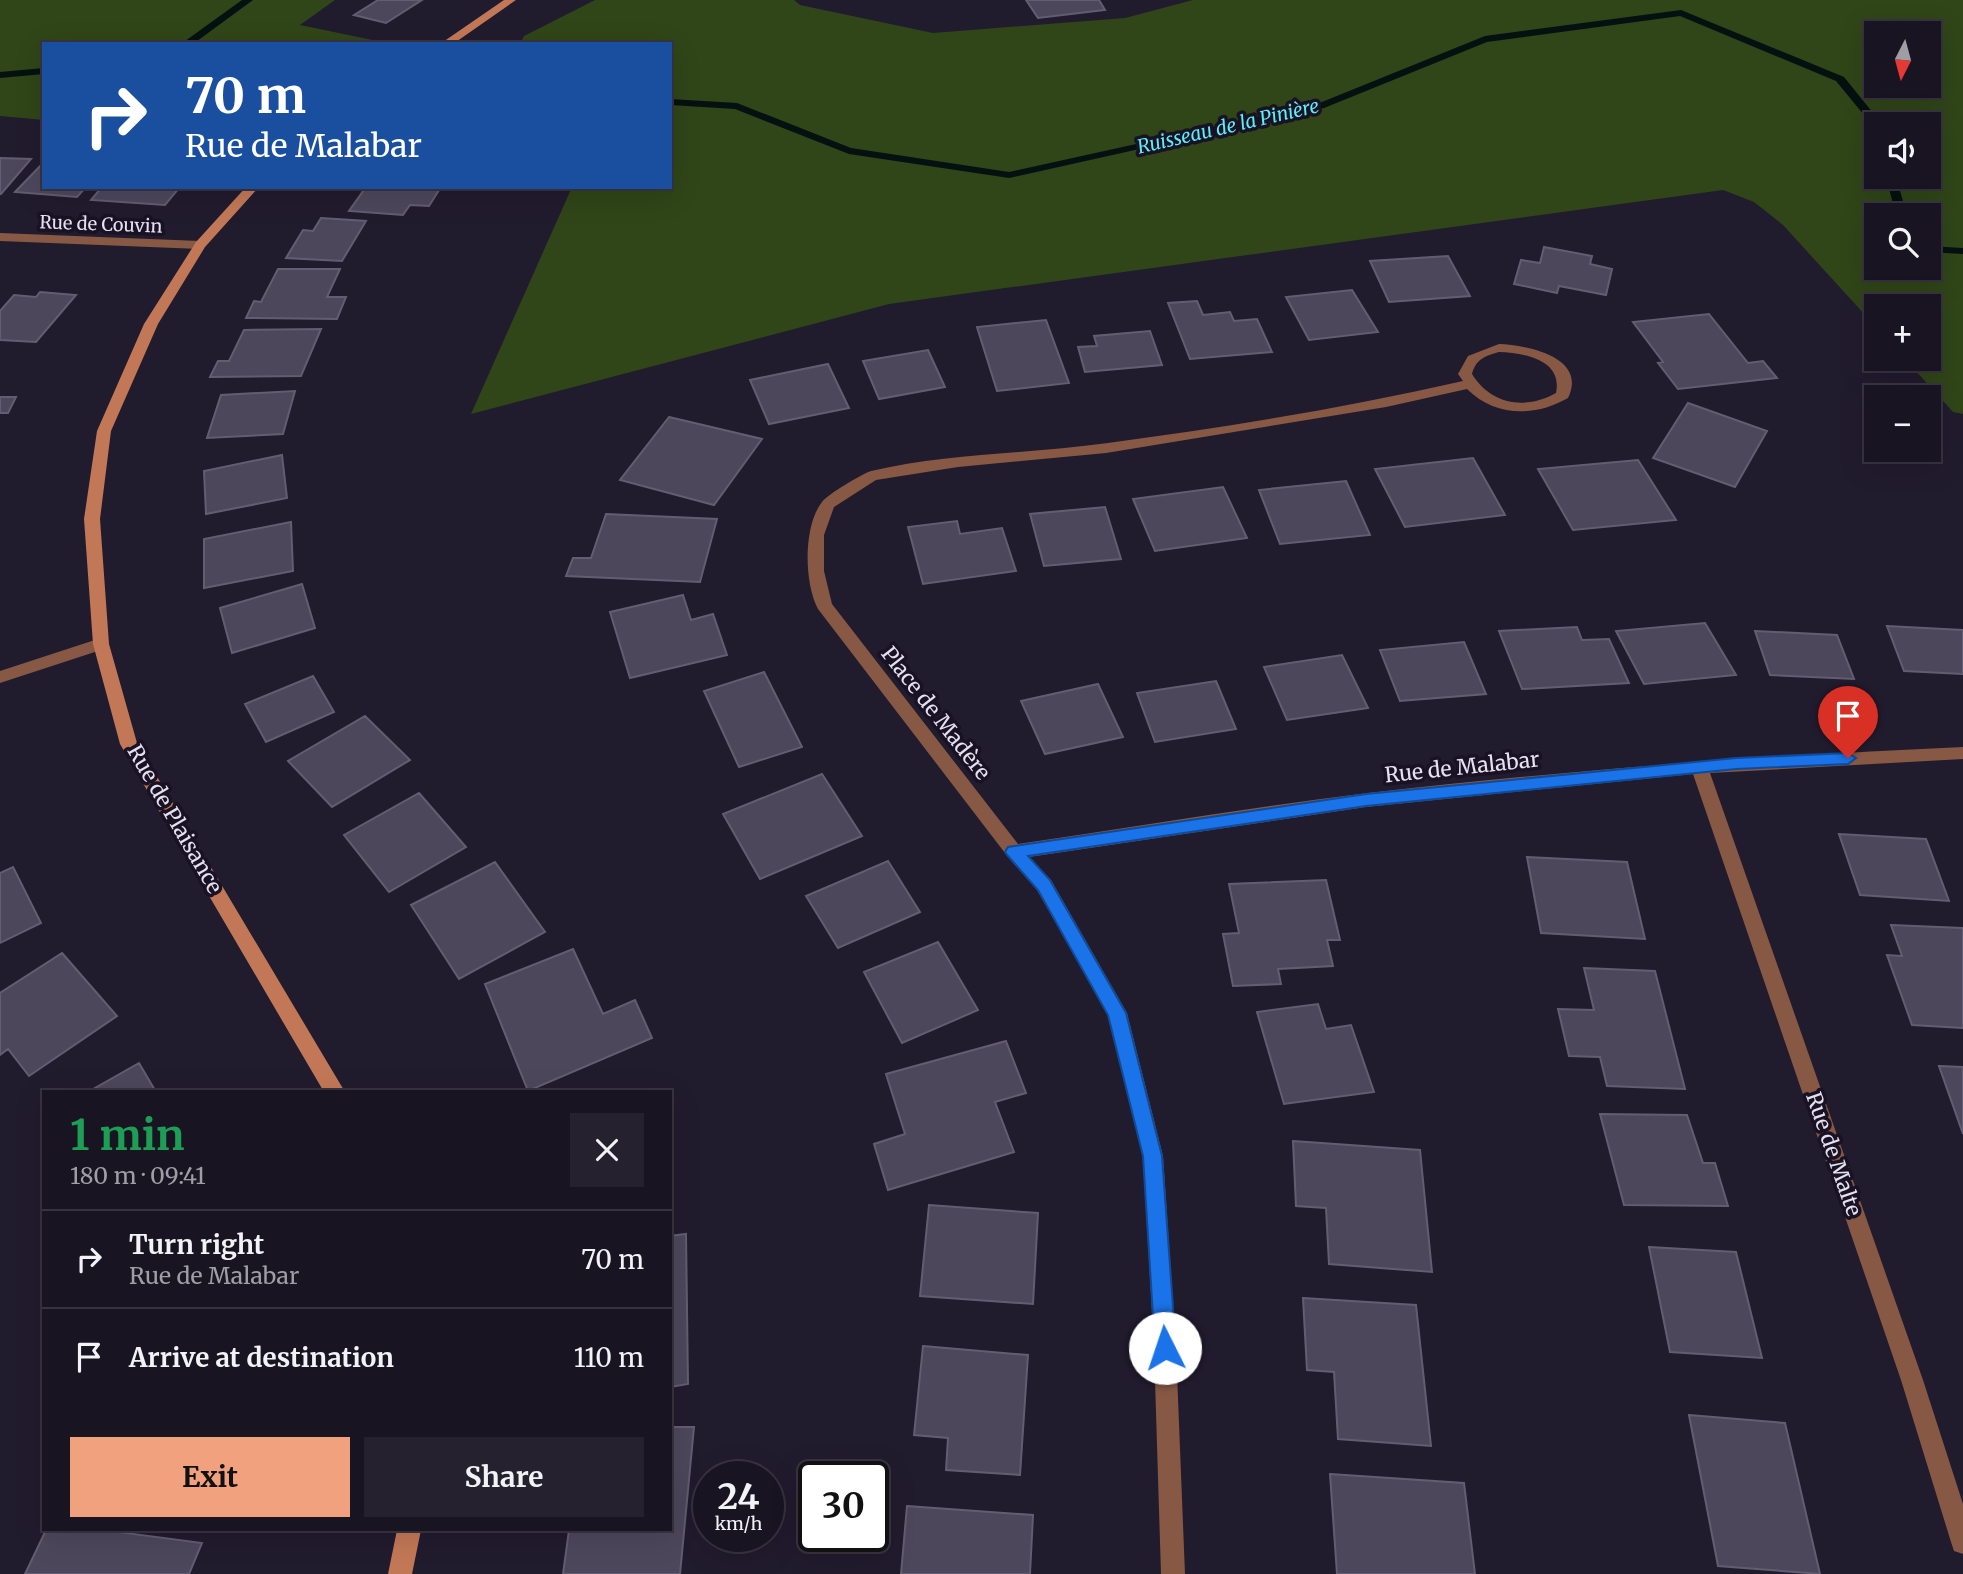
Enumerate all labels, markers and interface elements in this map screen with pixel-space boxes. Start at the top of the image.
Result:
north arrow [1864,21,1941,98]
map controls [1864,21,1941,462]
text: 70 m [185,65,306,126]
icon: right [70,70,161,161]
water label: Ruisseau de la Pinière [1135,93,1322,159]
button: sound [1864,112,1941,189]
text: Rue de Malabar [185,126,422,166]
button: search [1864,203,1941,280]
street label: Rue de Couvin [39,210,163,238]
button: + [1864,294,1941,371]
button: − [1864,385,1941,462]
street label: Place de Madère [875,641,997,785]
pin [1818,686,1878,758]
icon: arrive [1829,697,1867,735]
street label: Rue de Plaisance [122,740,229,898]
street label: Rue de Malabar [1383,745,1541,789]
street label: Rue de Malte [1800,1088,1868,1220]
text: 1 min [70,1109,184,1161]
button: close [570,1113,644,1187]
text: 180 m · 09:41 [70,1161,206,1190]
text: Turn right [129,1228,264,1261]
icon: right [70,1240,108,1278]
text: 70 m [581,1243,644,1276]
text: Rue de Malabar [129,1261,299,1290]
position arrow [1128,1311,1202,1385]
icon: arrive [70,1338,108,1376]
text: Arrive at destination [129,1341,394,1374]
text: 110 m [574,1341,644,1374]
button: Exit [70,1437,350,1517]
button: Share [364,1437,644,1517]
speed limit sign: 30 [798,1461,889,1552]
text: 24 [717,1475,760,1519]
text: km/h [715,1512,762,1535]

